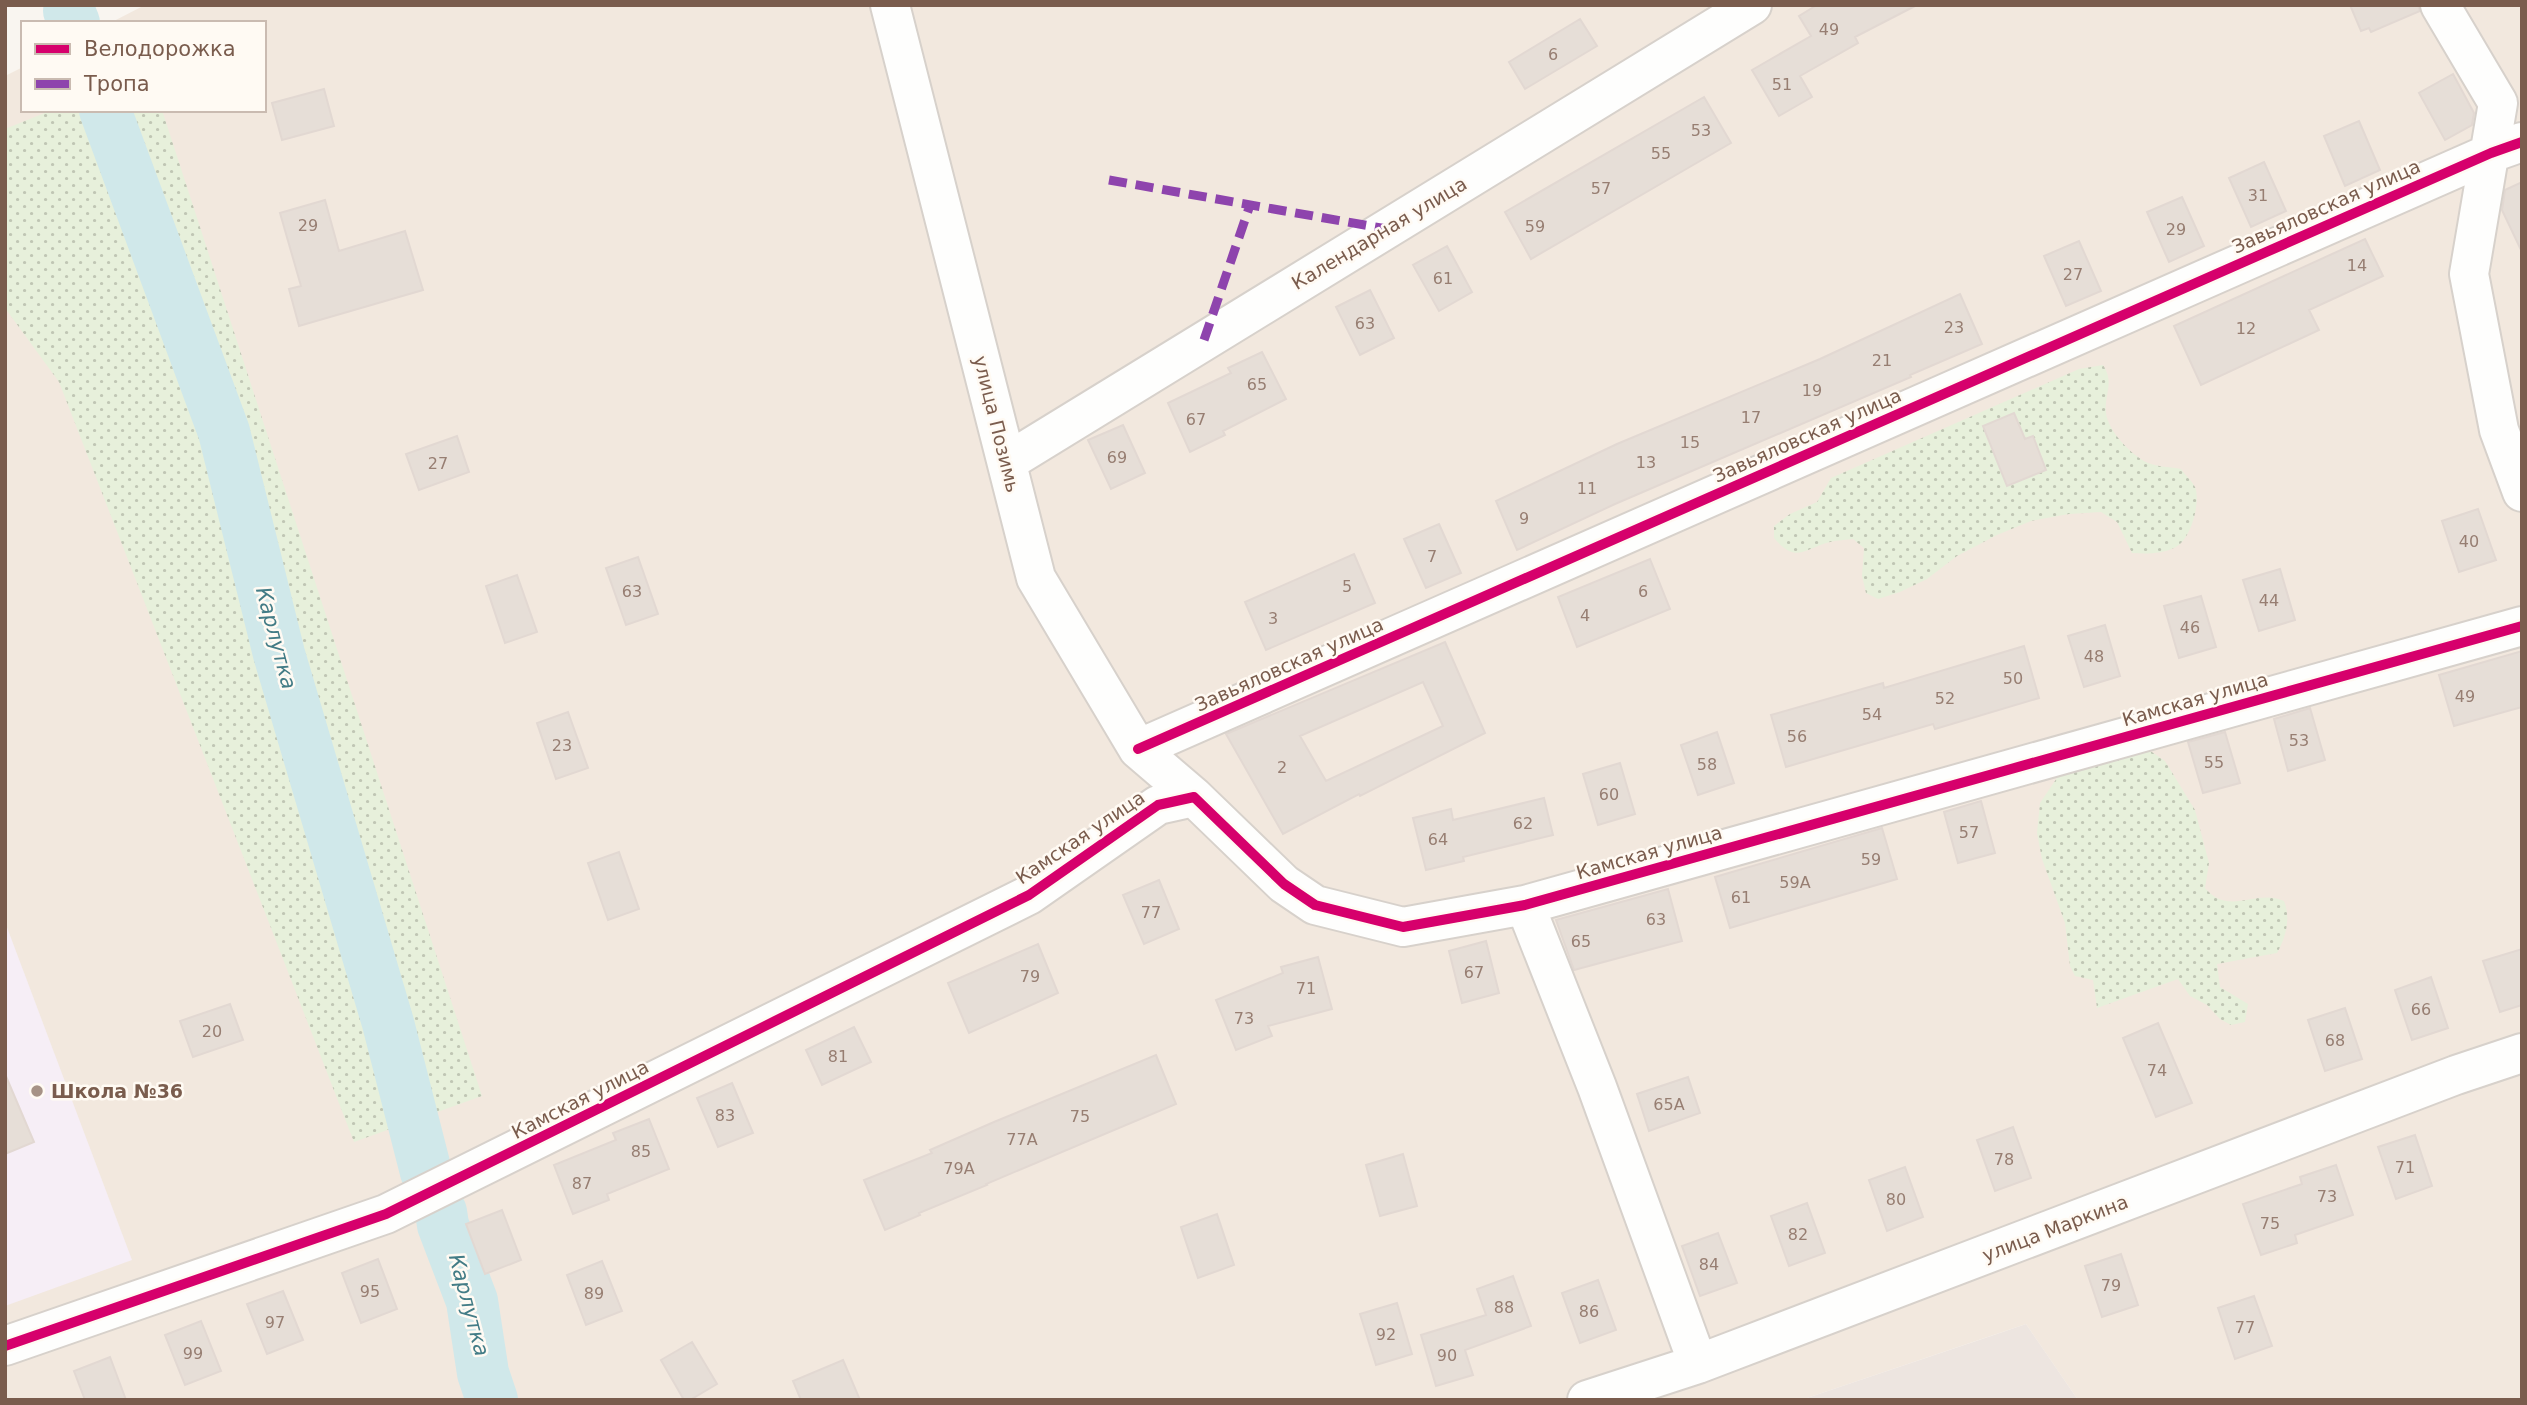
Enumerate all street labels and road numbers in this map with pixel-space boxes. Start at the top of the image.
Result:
street label: Завьяловская улица [2228,154,2424,258]
street label: Календарная улица [1288,172,1470,294]
street label: улица Позимь [969,353,1025,495]
street label: Завьяловская улица [1709,383,1905,487]
street label: Завьяловская улица [1191,612,1387,716]
street label: Камская улица [2119,668,2271,730]
street label: Камская улица [1011,786,1149,888]
street label: Камская улица [1573,821,1725,883]
street label: Камская улица [508,1055,652,1143]
street label: улица Маркина [1979,1190,2131,1266]

